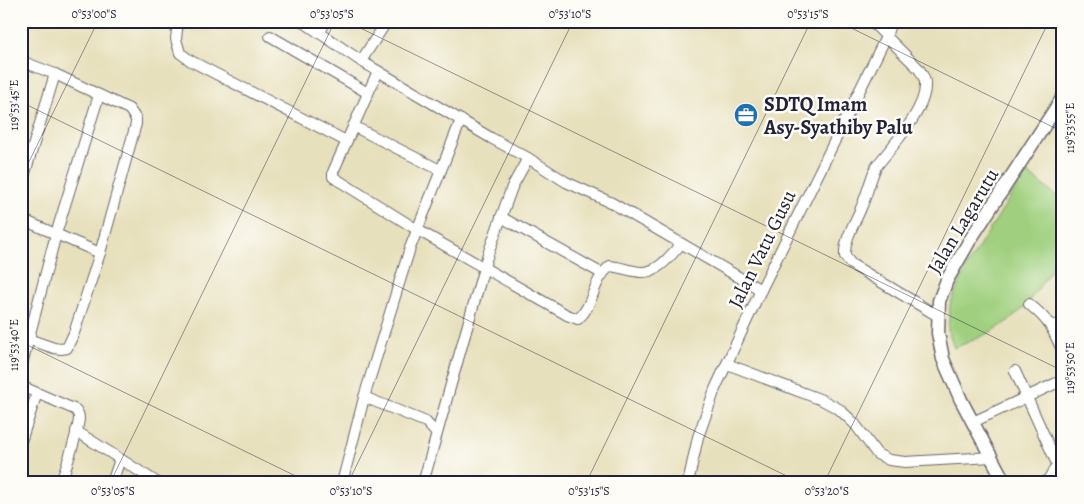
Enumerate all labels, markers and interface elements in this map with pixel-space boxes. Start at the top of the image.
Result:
text: 0°53'00"S [71,6,117,22]
text: 0°53'05"S [310,6,354,22]
text: 0°53'10"S [549,6,591,22]
text: 0°53'15"S [787,6,829,22]
text: 119°53'45"E [6,80,22,130]
place label: SDTQ Imam Asy-Syathiby Palu [763,91,913,141]
office icon: SDTQ Imam Asy-Syathiby Palu [733,102,759,128]
text: 119°53'55"E [1062,103,1078,153]
street label: Jalan Lagarutu [921,163,1005,279]
street label: Jalan Vatu Gusu [722,185,802,313]
text: 119°53'40"E [6,319,22,371]
text: 119°53'50"E [1062,342,1078,394]
text: 0°53'05"S [91,483,135,499]
text: 0°53'10"S [330,483,372,499]
text: 0°53'15"S [568,483,610,499]
text: 0°53'20"S [805,483,849,499]

